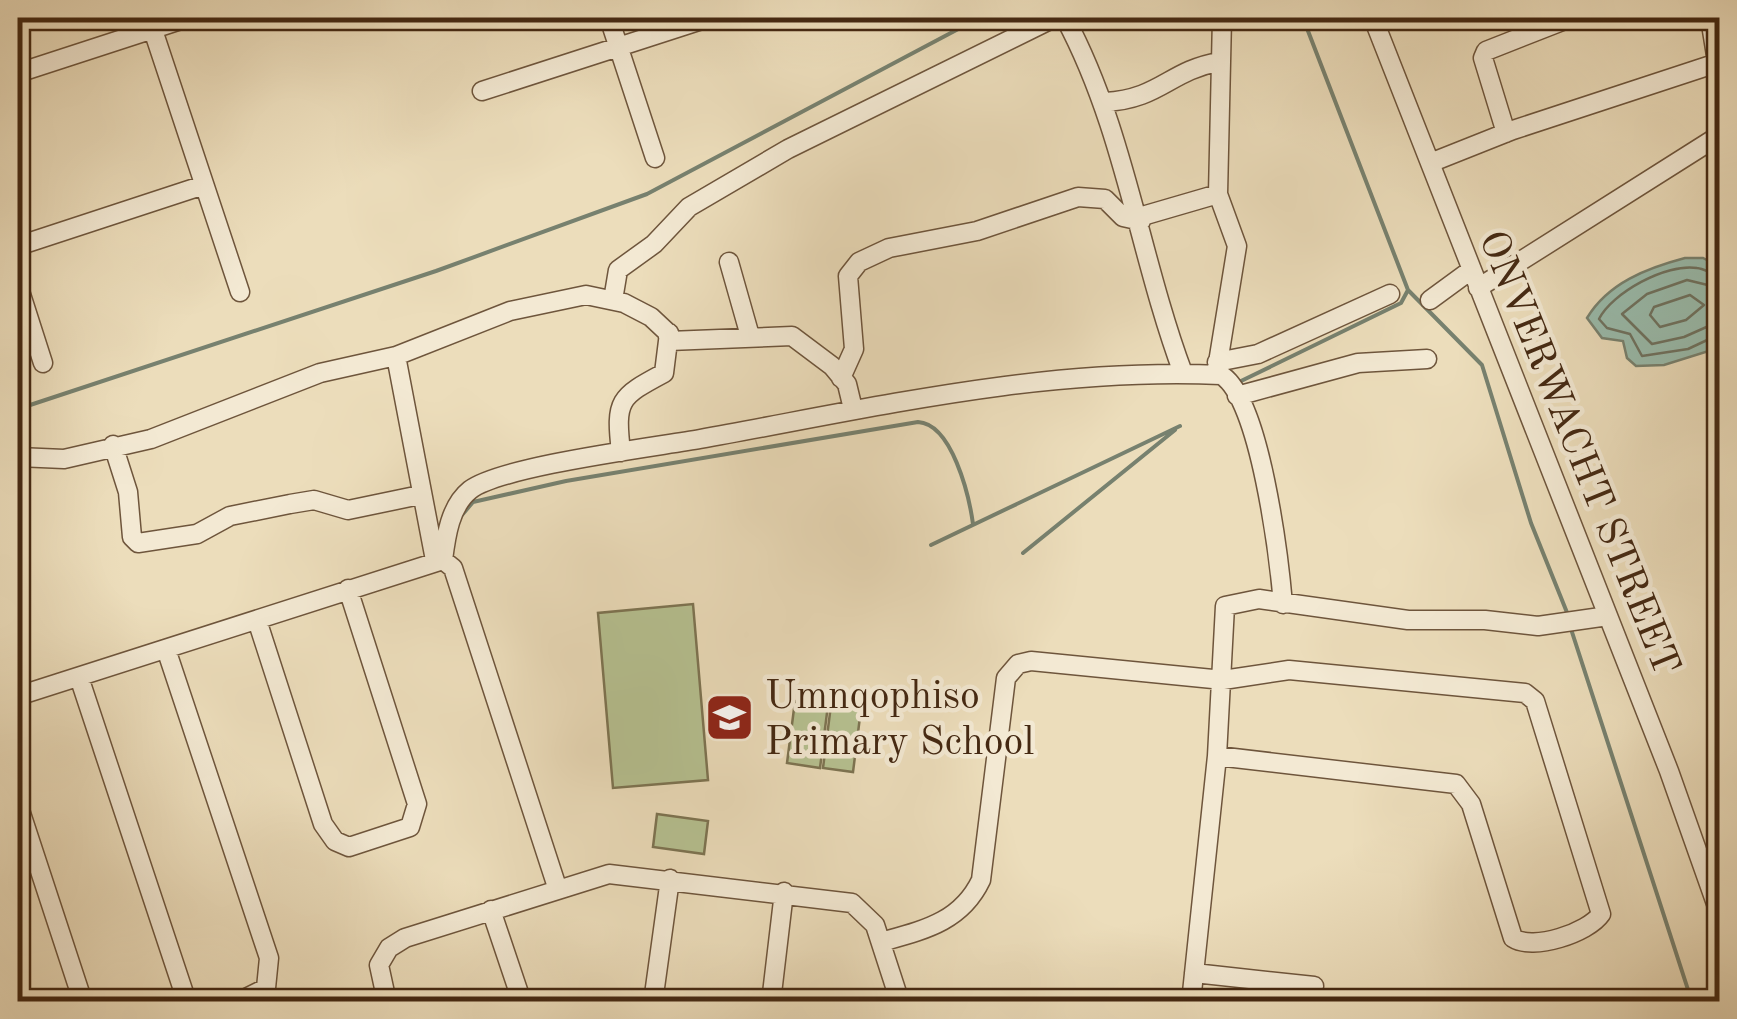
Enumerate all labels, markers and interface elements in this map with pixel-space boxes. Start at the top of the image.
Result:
street label: ONVERWACHT STREET [1470,226,1685,681]
place label: Umnqophiso Primary School [765,678,1034,764]
school or university icon: Umnqophiso Primary School [704,691,756,743]

